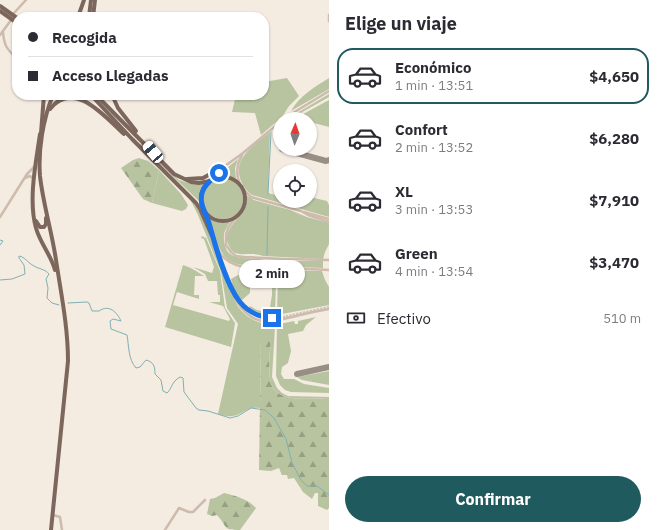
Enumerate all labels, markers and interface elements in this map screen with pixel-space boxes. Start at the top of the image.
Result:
text: Elige un viaje [345,12,457,35]
text: Recogida [52,28,117,47]
icon: car [347,58,383,94]
text: Económico [395,58,471,77]
text: Acceso Llegadas [52,66,169,85]
text: $4,650 [589,67,639,86]
text: 1 min · 13:51 [395,77,473,94]
north arrow [273,112,317,156]
map controls [273,112,317,208]
icon: car [347,120,383,156]
text: Confort [395,120,448,139]
text: $6,280 [589,129,639,148]
car [141,139,165,165]
text: 2 min · 13:52 [395,139,473,156]
route start [210,164,228,182]
button: locate [273,164,317,208]
icon: car [347,182,383,218]
text: XL [395,182,413,201]
text: $7,910 [589,191,639,210]
text: 3 min · 13:53 [395,201,473,218]
icon: car [347,244,383,280]
text: Green [395,244,438,263]
text: $3,470 [589,253,639,272]
callout: 2 min [239,260,305,288]
text: 4 min · 13:54 [395,263,473,280]
text: 2 min [255,265,289,282]
icon: cash [345,307,367,329]
route end [263,309,281,327]
text: Efectivo [377,309,431,328]
text: 510 m [603,310,641,327]
button: Confirmar [345,476,641,522]

